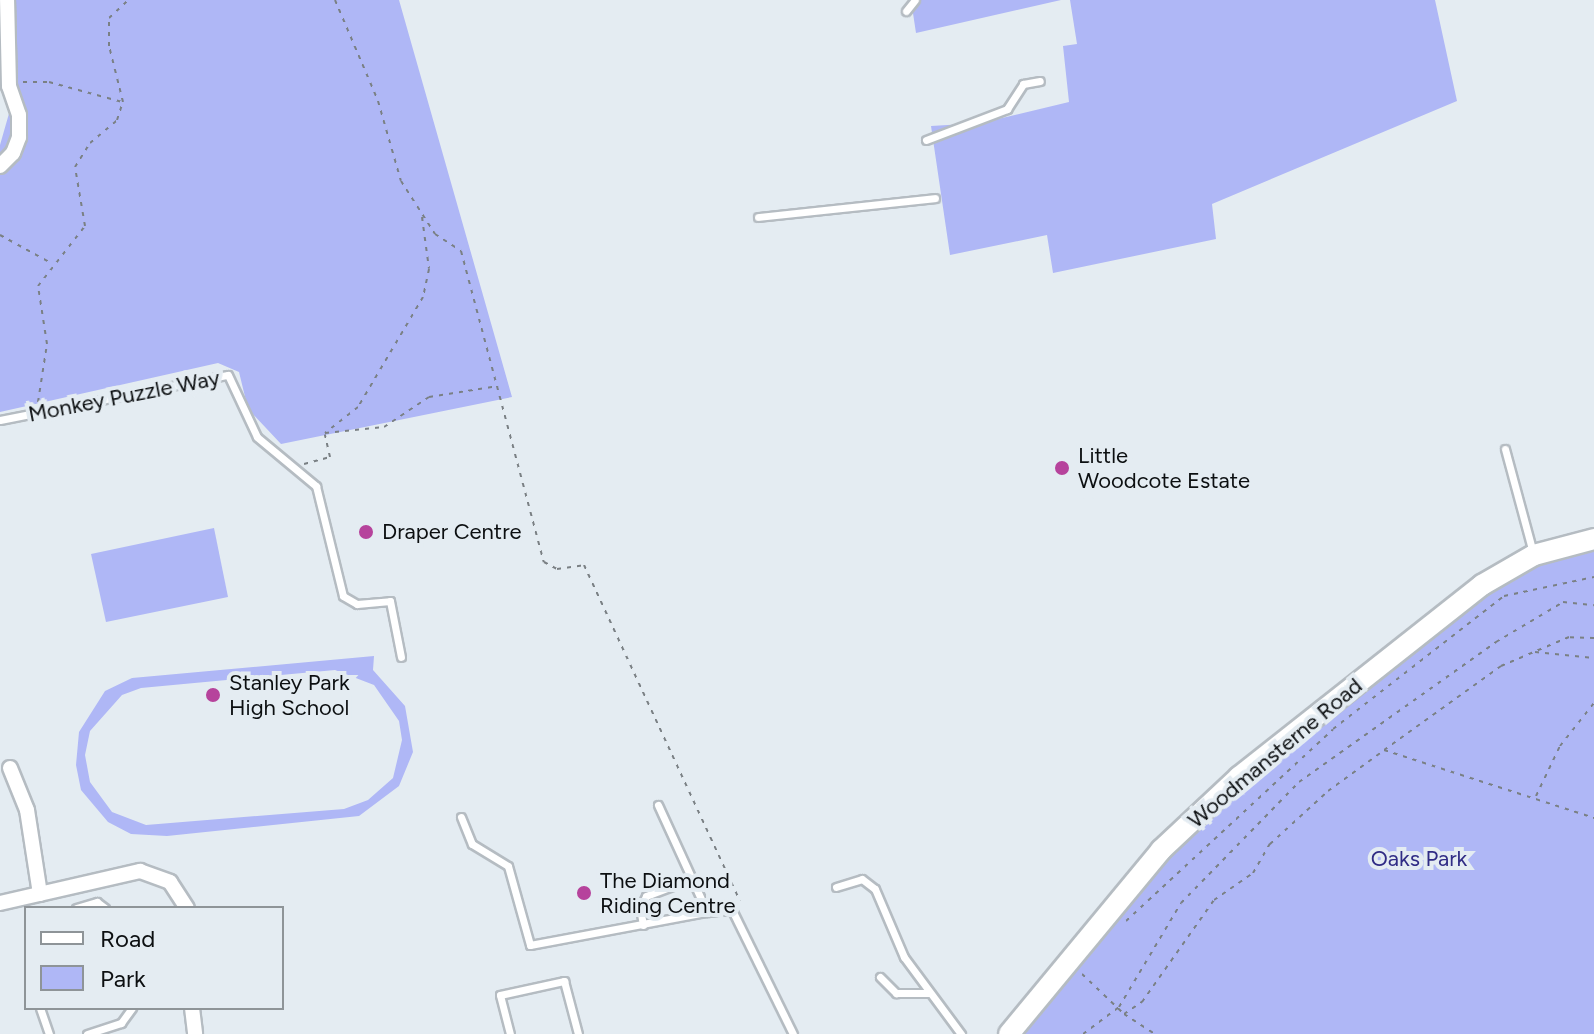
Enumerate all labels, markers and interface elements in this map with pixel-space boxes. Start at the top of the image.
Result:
street label: Monkey Puzzle Way [26,364,222,428]
place label: Little Woodcote Estate [1078,442,1250,494]
marker: Little Woodcote Estate [1053,459,1071,477]
place label: Draper Centre [382,519,522,545]
marker: Draper Centre [357,523,375,541]
place label: Stanley Park High School [229,669,350,720]
street label: Woodmansterne Road [1183,672,1367,834]
marker: Stanley Park High School [204,686,222,704]
park label: Oaks Park [1371,846,1467,872]
place label: The Diamond Riding Centre [600,867,735,918]
marker: The Diamond Riding Centre [575,884,593,902]
legend [24,906,284,1010]
text: Road [100,924,155,953]
text: Park [100,964,146,993]

